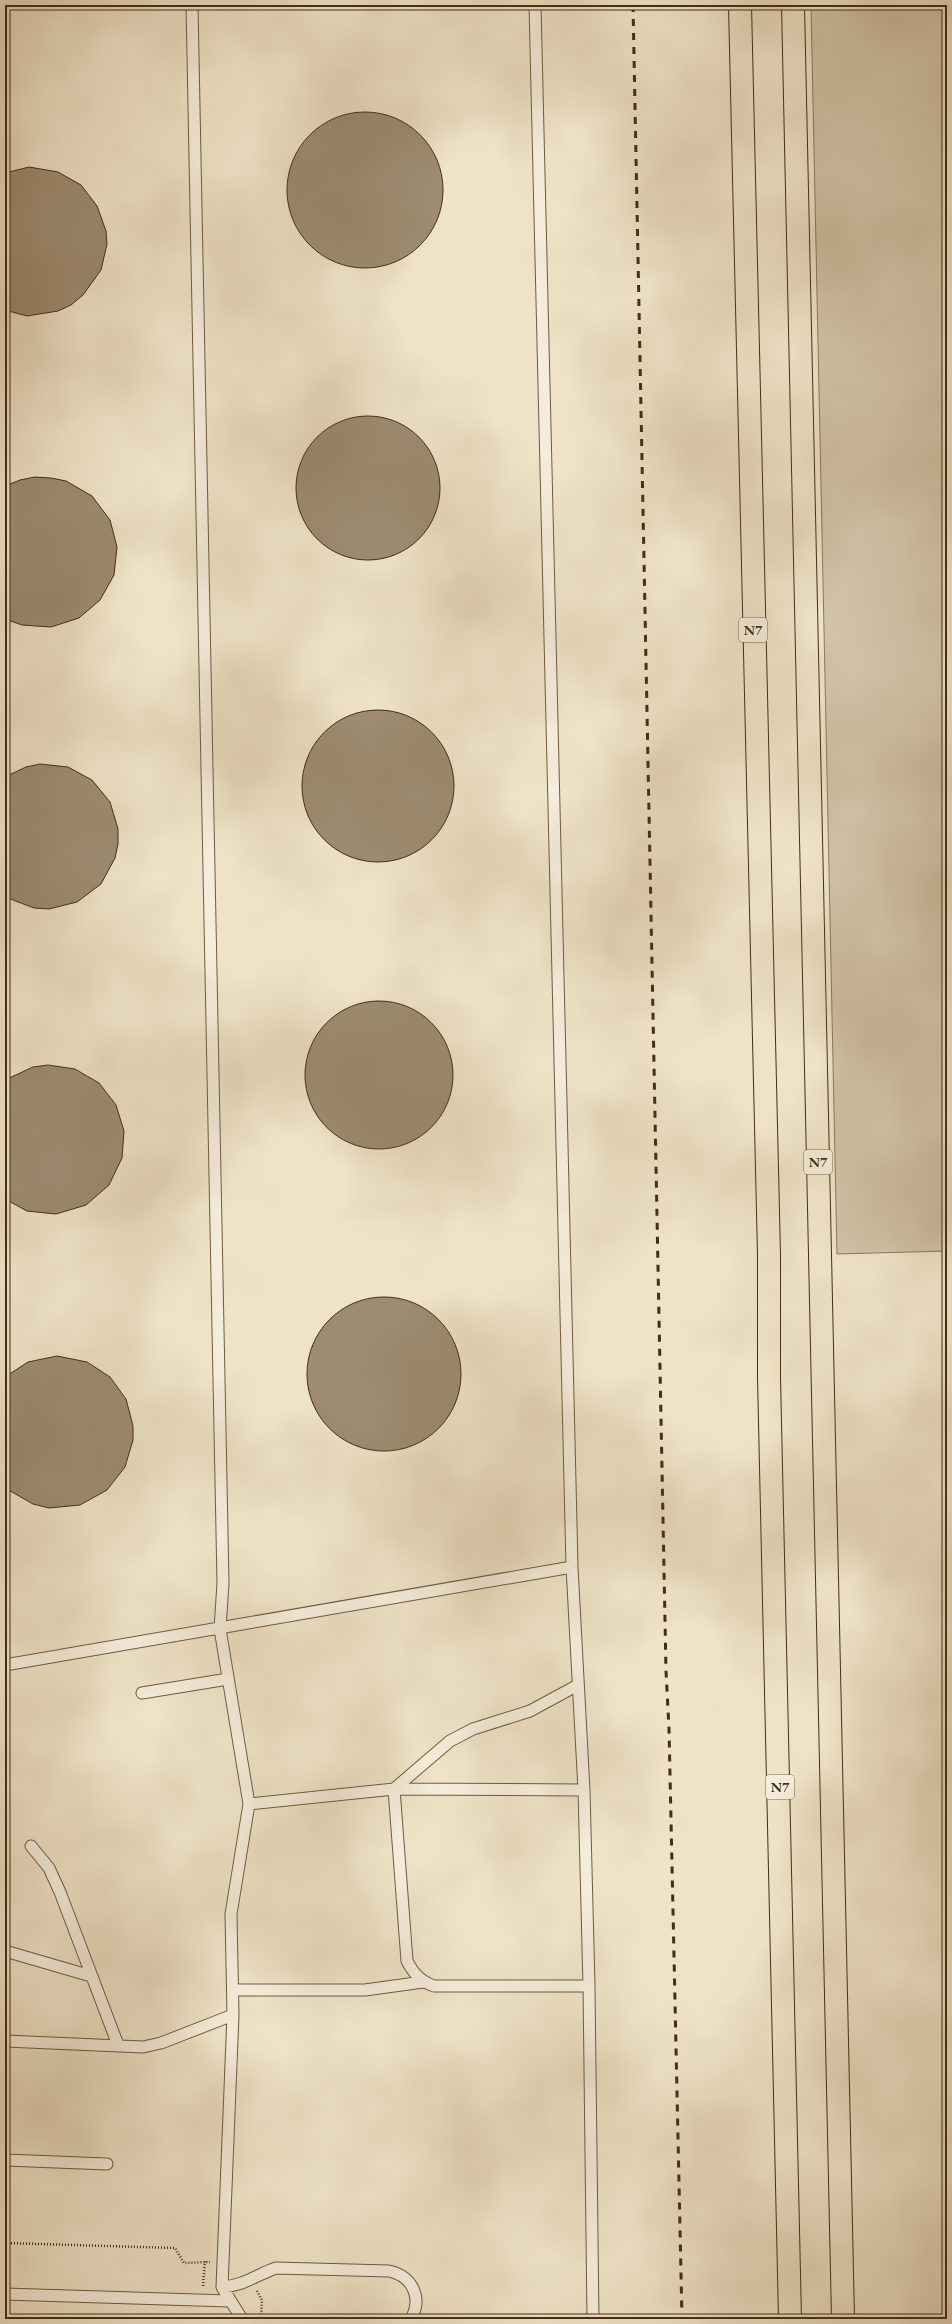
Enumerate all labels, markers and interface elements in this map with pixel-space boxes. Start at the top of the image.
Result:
road number: N7 [739,618,767,642]
road number: N7 [804,1150,832,1174]
road number: N7 [766,1775,794,1799]

